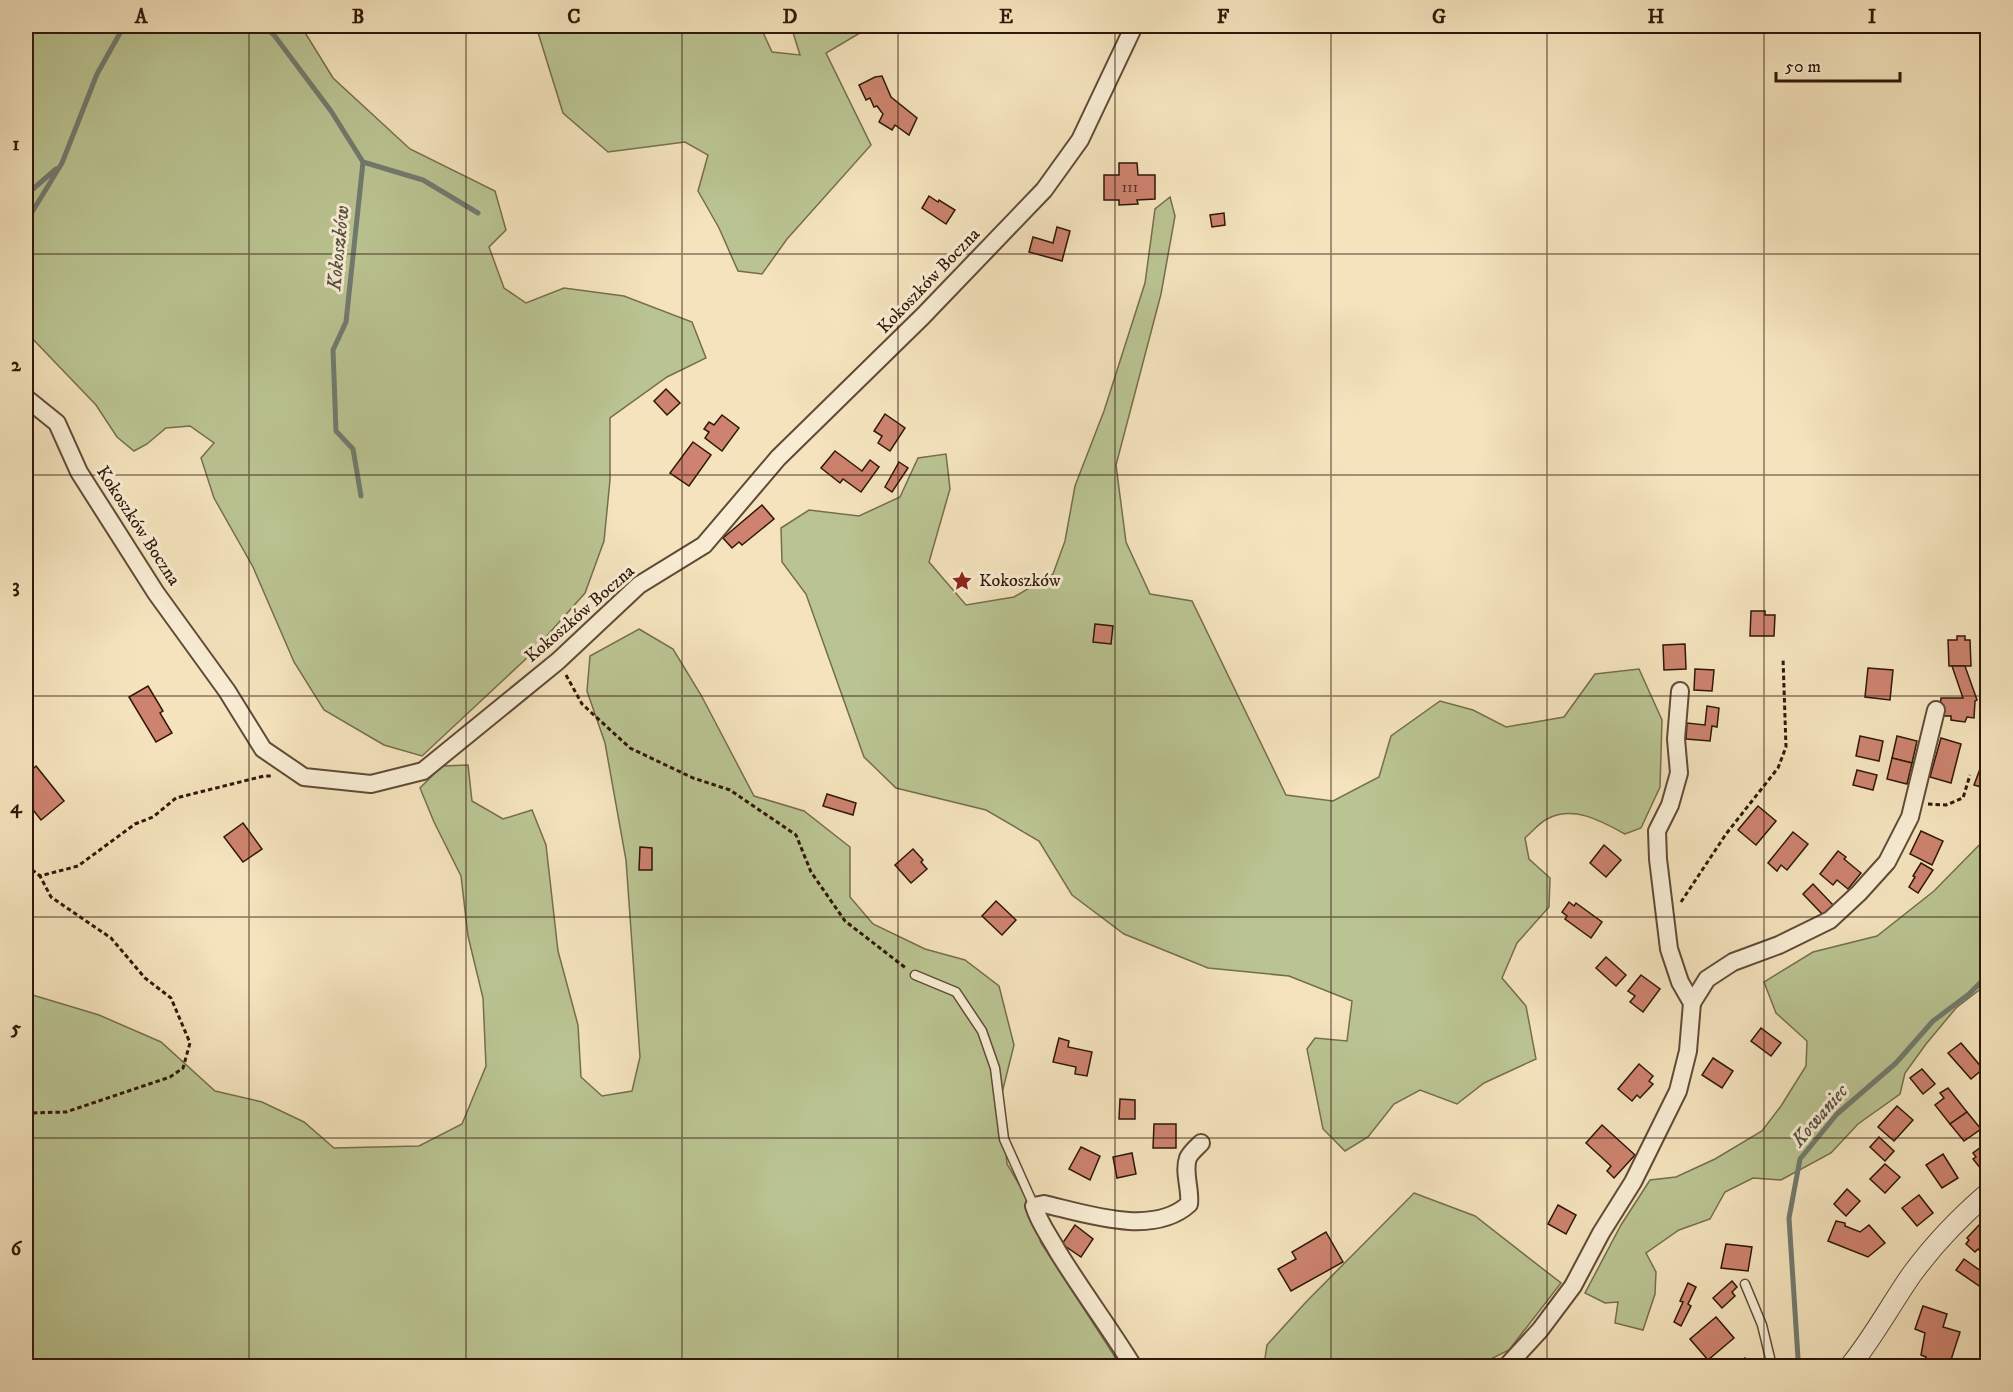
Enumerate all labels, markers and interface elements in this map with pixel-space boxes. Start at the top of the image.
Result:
text: A [134,5,149,30]
text: B [352,5,364,30]
text: C [567,5,581,30]
text: D [783,5,798,30]
text: E [999,5,1013,30]
text: F [1217,5,1230,30]
text: G [1432,5,1446,30]
text: H [1648,5,1665,30]
text: I [1868,5,1876,30]
scale bar [1776,45,1900,83]
text: 50 m [1785,56,1821,78]
text: 1 [12,132,20,157]
house number: 111 [1122,178,1138,197]
water label: Kokoszków [322,204,356,293]
street label: Kokoszków Boczna [873,223,985,338]
text: 2 [11,353,22,378]
street label: Kokoszków Boczna [91,462,185,590]
street label: Kokoszków Boczna [521,560,640,668]
place icon: Kokoszków [950,569,974,593]
place label: Kokoszków [979,570,1061,592]
text: 3 [12,574,20,599]
text: 4 [10,795,23,820]
text: 5 [10,1016,21,1041]
water label: Kowaniec [1785,1079,1855,1153]
text: 6 [11,1237,23,1262]

